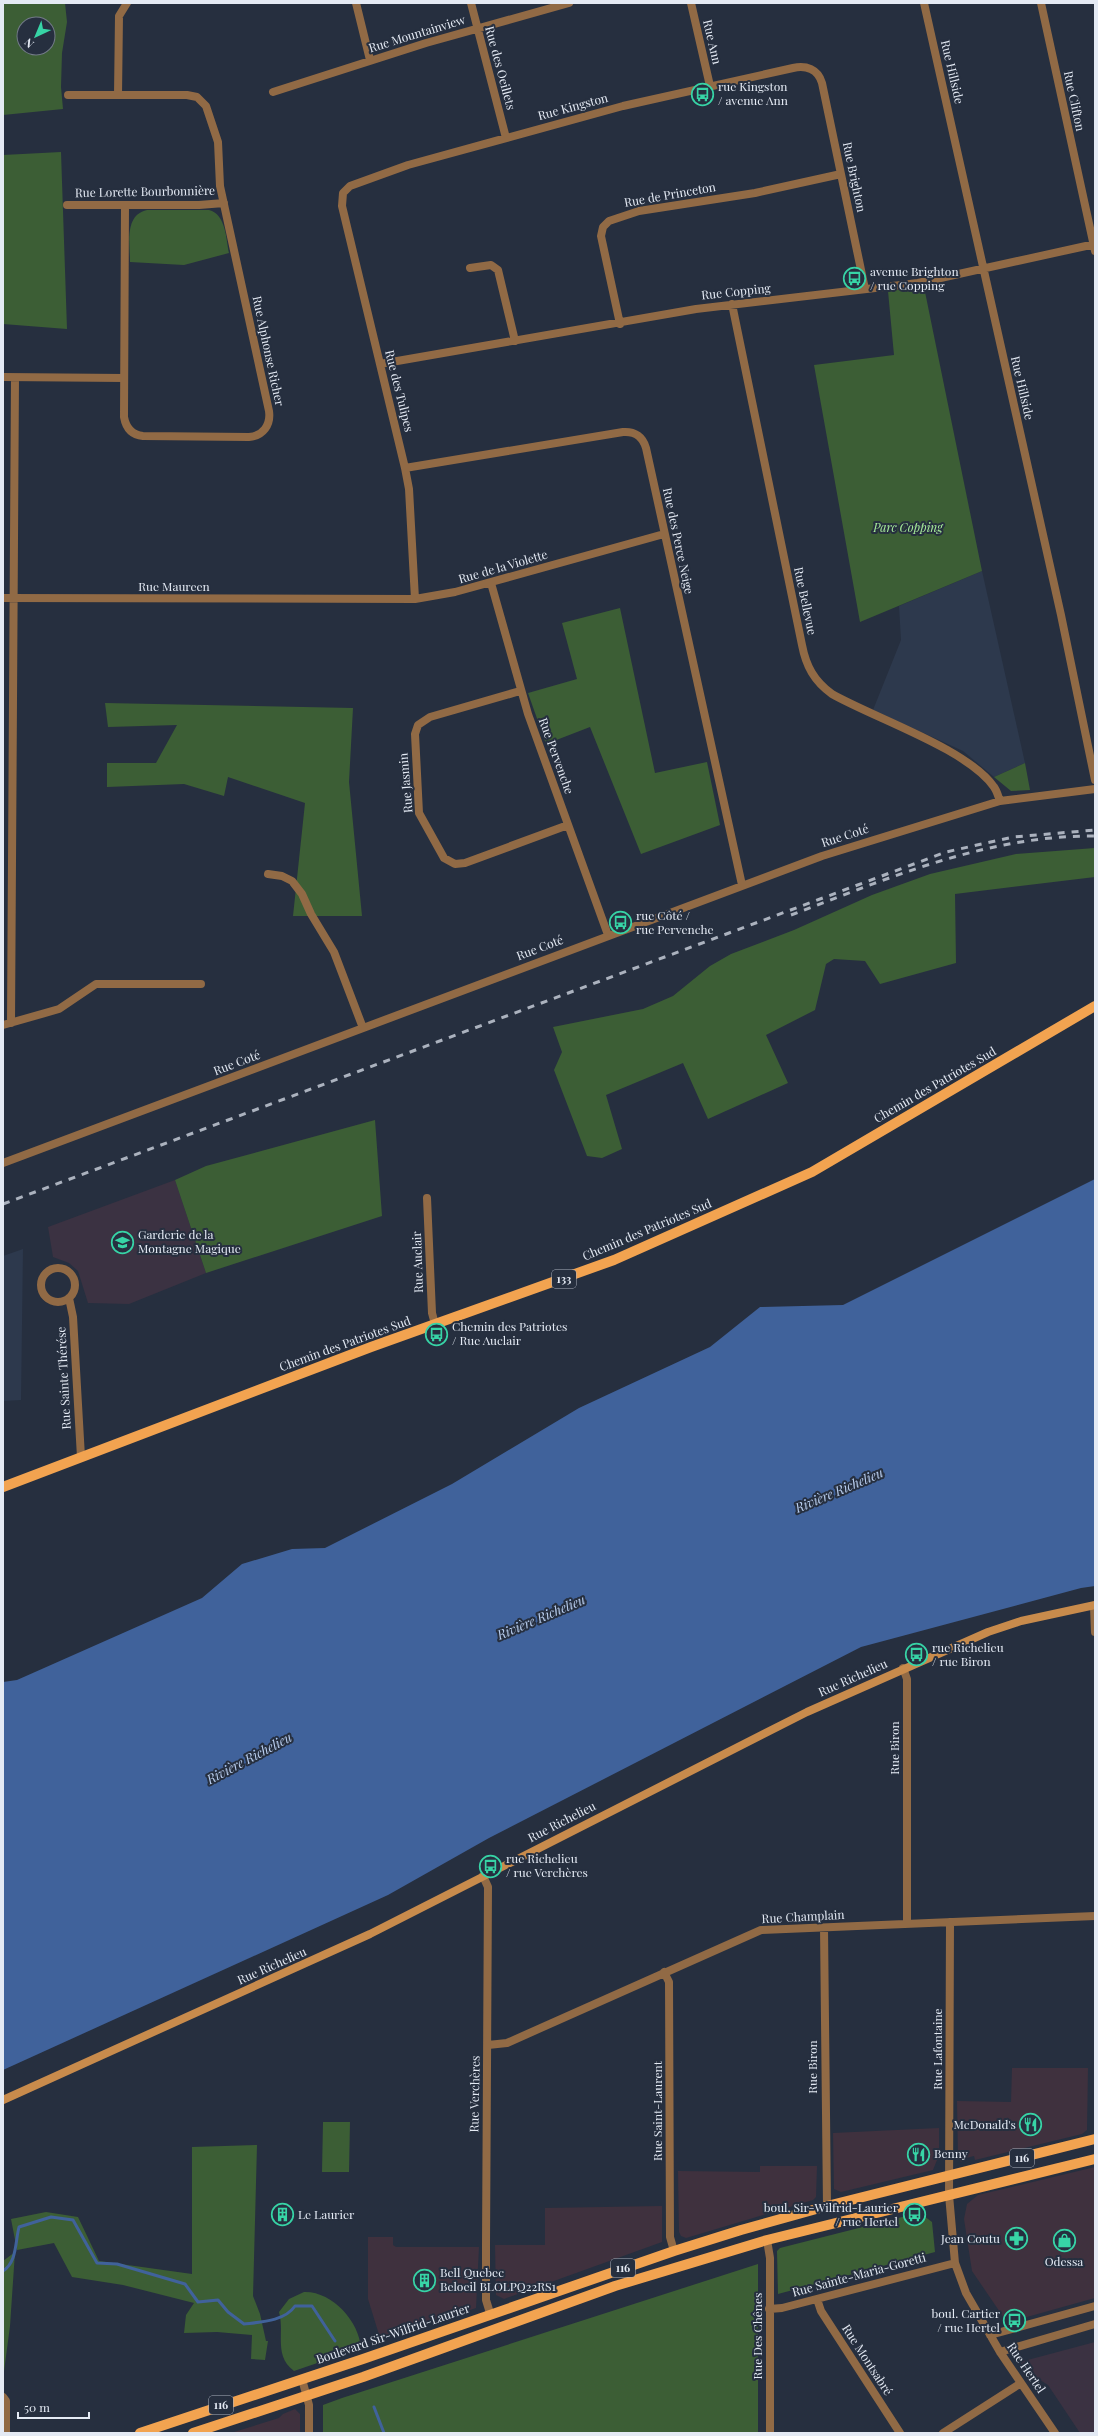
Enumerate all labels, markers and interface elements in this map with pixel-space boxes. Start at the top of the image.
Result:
street label: Rue Mountainview [366,11,468,55]
north arrow [16,16,56,56]
street label: Rue Ann [700,18,726,66]
street label: Rue des Oeillets [482,24,520,111]
text: N [21,35,37,52]
street label: Rue Hillside [938,38,968,105]
street label: Rue Clifton [1061,69,1089,132]
place label: rue Kingston / avenue Ann [718,78,788,108]
bus stop icon: rue Kingston / avenue Ann [690,81,716,107]
street label: Rue Kingston [536,89,610,123]
street label: Rue Brighton [840,140,870,213]
street label: Rue de Princeton [623,178,717,210]
street label: Rue Lorette Bourbonnière [75,182,215,200]
place label: avenue Brighton / rue Copping [870,263,959,293]
bus stop icon: avenue Brighton / rue Copping [841,266,867,292]
street label: Rue Copping [701,279,772,303]
street label: Rue Alphonse Richer [249,294,289,408]
street label: Rue des Tulipes [382,348,418,433]
street label: Rue Hillside [1008,354,1038,421]
street label: Rue des Perce Neige [660,486,698,595]
park label: Parc Copping [872,519,944,535]
street label: Rue de la Violette [456,546,549,586]
street label: Rue Bellevue [791,565,821,636]
street label: Rue Maureen [138,578,210,594]
street label: Rue Pervenche [536,715,578,796]
street label: Rue Jasmin [394,752,416,814]
street label: Rue Coté [819,820,870,850]
place label: rue Côté / rue Pervenche [636,907,714,937]
bus stop icon: rue Côté / rue Pervenche [608,910,634,936]
street label: Rue Coté [514,931,565,963]
street label: Chemin des Patriotes Sud [870,1042,999,1126]
street label: Rue Coté [211,1046,262,1078]
street label: Chemin des Patriotes Sud [580,1195,714,1264]
place label: Garderie de la Montagne Magique [138,1226,241,1256]
school or university icon: Garderie de la Montagne Magique [110,1229,136,1255]
street label: Rue Auclair [408,1230,426,1293]
road number: 133 [552,1270,576,1288]
street label: Chemin des Patriotes Sud [277,1312,413,1374]
place label: Chemin des Patriotes / Rue Auclair [452,1318,567,1348]
bus stop icon: Chemin des Patriotes / Rue Auclair [423,1321,449,1347]
street label: Rue Sainte Thérése [52,1326,74,1430]
water label: Rivière Richelieu [791,1463,886,1516]
water label: Rivière Richelieu [493,1590,588,1643]
place label: rue Richelieu / rue Biron [932,1639,1004,1669]
bus stop icon: rue Richelieu / rue Biron [904,1642,930,1668]
street label: Rue Richelieu [816,1655,890,1699]
street label: Rue Biron [886,1721,902,1775]
water label: Rivière Richelieu [202,1728,294,1788]
street label: Rue Richelieu [525,1797,598,1845]
place label: rue Richelieu / rue Verchères [506,1850,588,1880]
bus stop icon: rue Richelieu / rue Verchères [477,1853,503,1879]
street label: Rue Champlain [761,1906,845,1926]
street label: Rue Richelieu [235,1943,309,1987]
street label: Rue Lafontaine [929,2008,945,2090]
street label: Rue Biron [804,2040,820,2094]
street label: Rue Verchères [465,2055,483,2133]
street label: Rue Saint-Laurent [649,2060,665,2161]
restaurant icon: McDonald's [1018,2112,1044,2138]
place label: McDonald's [954,2116,1016,2132]
restaurant icon: Benny [905,2141,931,2167]
place label: Benny [934,2145,968,2161]
road number: 116 [1010,2149,1034,2167]
place label: boul. Sir-Wilfrid-Laurier / rue Hertel [764,2199,899,2229]
building icon: Le Laurier [270,2202,296,2228]
bus stop icon: boul. Sir-Wilfrid-Laurier / rue Hertel [901,2202,927,2228]
place label: Le Laurier [298,2206,355,2222]
pharmacy icon: Jean Coutu [1003,2226,1029,2252]
shop icon: Odessa [1051,2228,1077,2254]
place label: Jean Coutu [940,2230,1000,2246]
street label: Rue Sainte-Maria-Goretti [790,2248,928,2300]
place label: Odessa [1045,2253,1083,2269]
road number: 116 [611,2259,635,2277]
place label: Bell Quebec Beloeil BLOLPQ22RS1 [440,2264,556,2294]
building icon: Bell Quebec Beloeil BLOLPQ22RS1 [412,2267,438,2293]
street label: Rue Des Chênes [749,2293,765,2379]
street label: Boulevard Sir-Wilfrid-Laurier [314,2299,472,2367]
place label: boul. Cartier / rue Hertel [932,2305,1001,2335]
bus stop icon: boul. Cartier / rue Hertel [1002,2308,1028,2334]
street label: Rue Montsabré [839,2321,897,2398]
street label: Rue Hertel [1004,2339,1050,2396]
scale bar [18,2394,89,2420]
road number: 116 [209,2396,233,2414]
text: 50 m [24,2399,50,2415]

